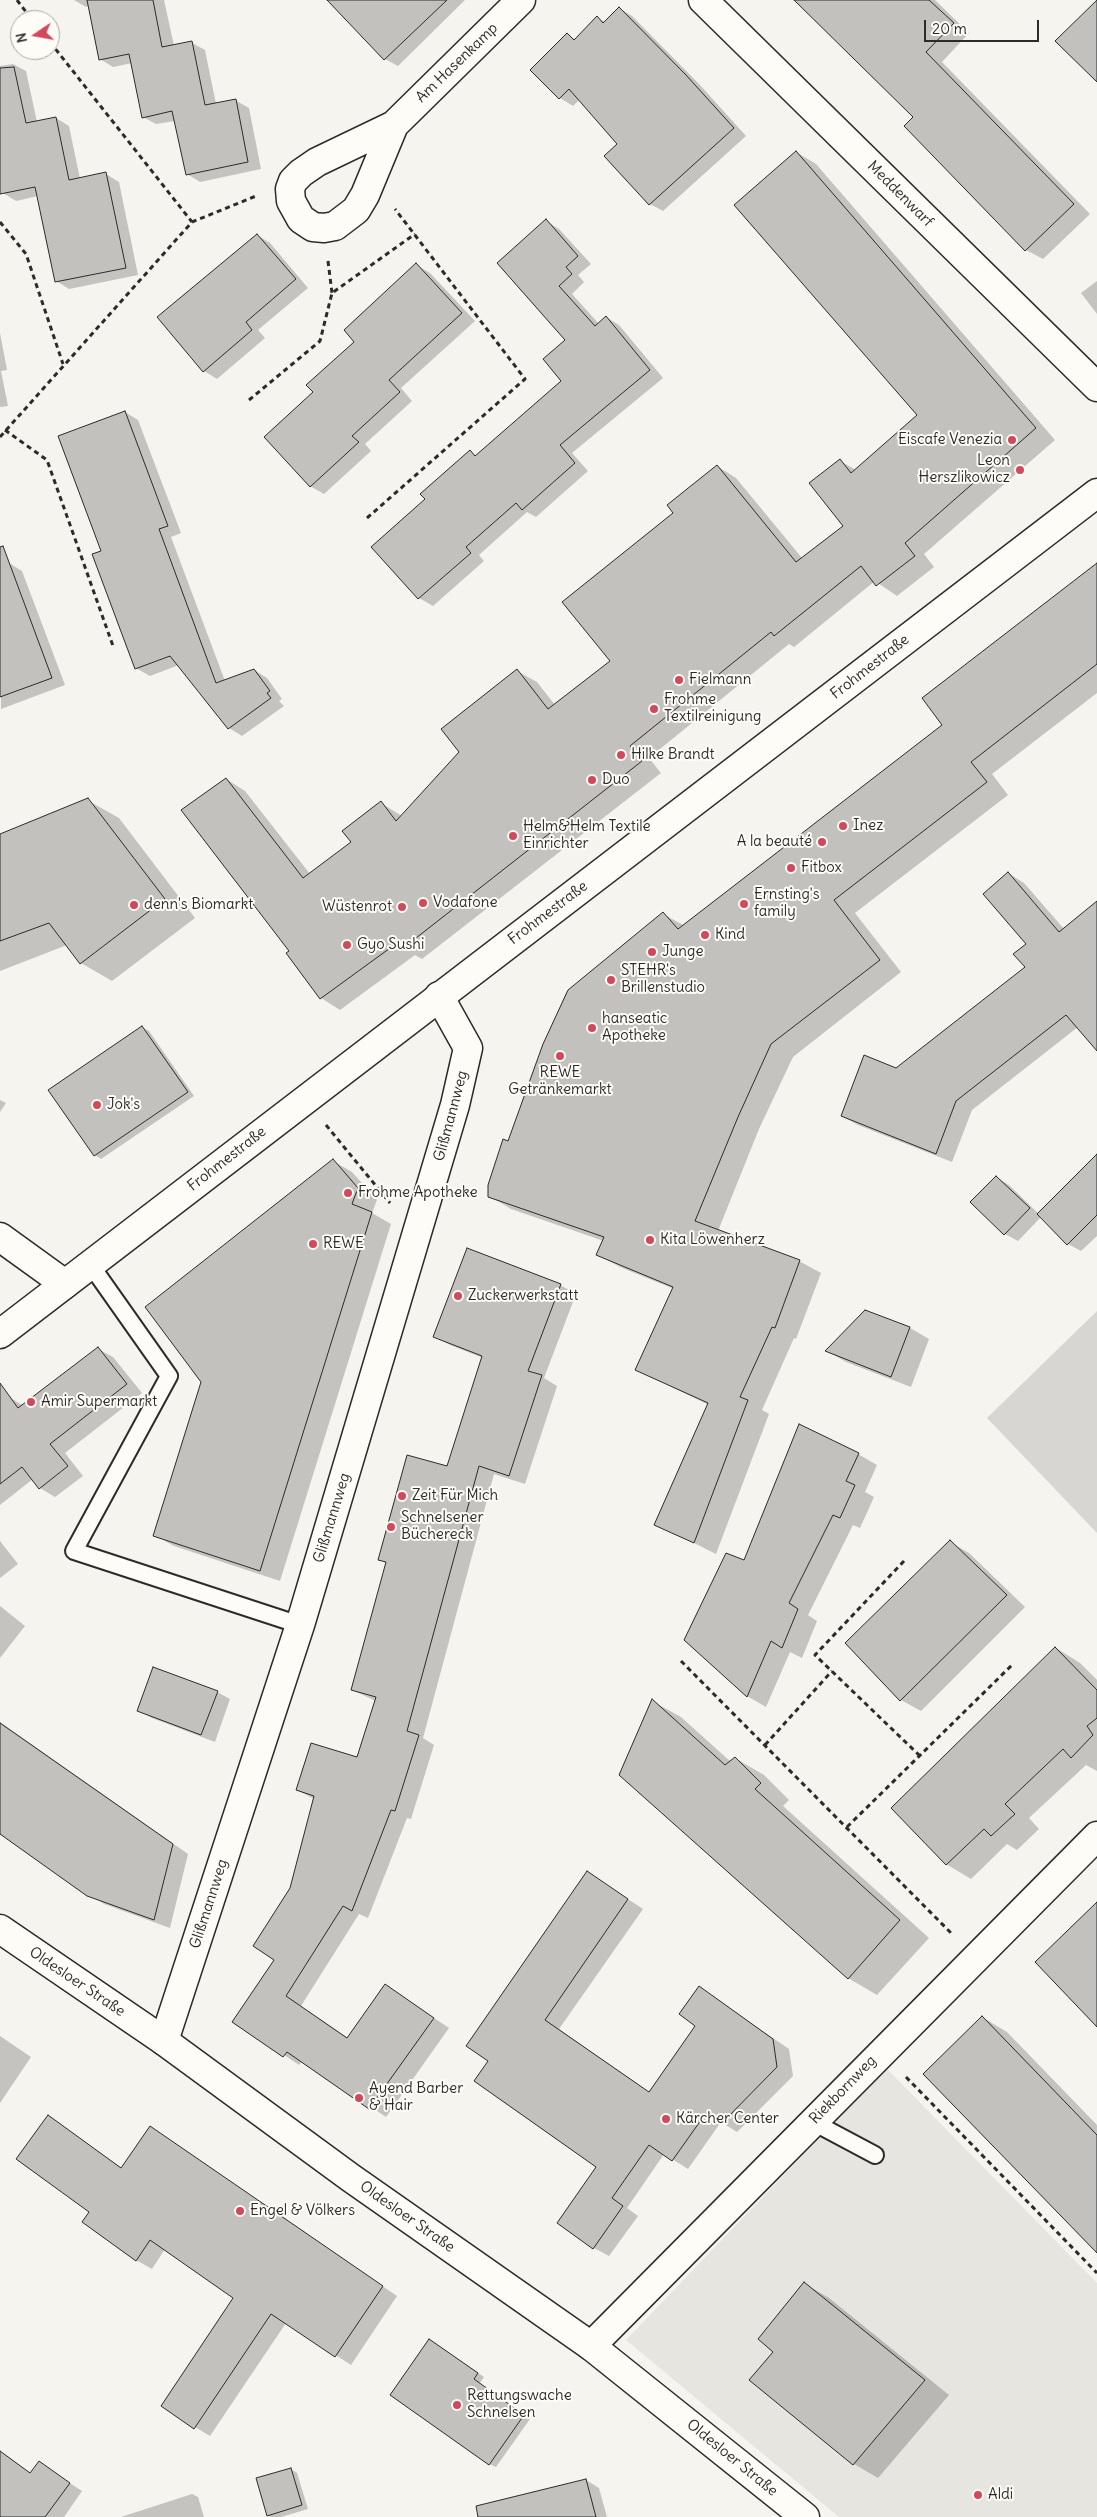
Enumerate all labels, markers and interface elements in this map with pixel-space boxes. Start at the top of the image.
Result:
north arrow [10,10,60,60]
scale bar [927,10,1042,42]
street label: Am Hasenkamp [412,19,502,107]
text: 20 m [932,19,967,38]
text: N [11,31,31,45]
street label: Meddenwarf [863,157,937,231]
place label: Eiscafe Venezia [898,431,1002,449]
marker: Eiscafe Venezia [1006,434,1018,446]
place label: Leon Herszlikowicz [918,452,1010,487]
marker: Leon Herszlikowicz [1014,464,1026,476]
street label: Frohmestraße [827,631,913,703]
place label: Fielmann [689,671,751,689]
marker: Fielmann [673,674,685,686]
place label: Frohme Textilreinigung [664,691,761,726]
marker: Frohme Textilreinigung [648,703,660,715]
place label: Hilke Brandt [631,746,715,764]
marker: Hilke Brandt [615,749,627,761]
place label: Duo [602,771,630,789]
marker: Duo [586,774,598,786]
place label: Inez [853,817,883,835]
place label: Helm&Helm Textile Einrichter [523,818,651,853]
marker: Inez [837,820,849,832]
marker: Helm&Helm Textile Einrichter [507,830,519,842]
place label: A la beauté [737,833,812,851]
marker: A la beauté [816,836,828,848]
place label: Fitbox [801,859,842,877]
marker: Fitbox [785,862,797,874]
street label: Frohmestraße [505,877,591,949]
place label: Ernsting's family [754,886,820,921]
place label: Vodafone [433,894,498,912]
place label: denn's Biomarkt [144,896,253,914]
marker: Vodafone [417,897,429,909]
place label: Wüstenrot [322,898,392,916]
marker: Ernsting's family [738,898,750,910]
marker: denn's Biomarkt [128,899,140,911]
marker: Wüstenrot [396,901,408,913]
place label: Kind [715,926,745,944]
marker: Kind [699,929,711,941]
place label: Gyo Sushi [357,936,424,954]
marker: Gyo Sushi [341,939,353,951]
place label: Junge [662,943,704,961]
marker: Junge [646,946,658,958]
place label: STEHR's Brillenstudio [621,962,705,997]
marker: STEHR's Brillenstudio [605,974,617,986]
place label: hanseatic Apotheke [602,1010,667,1045]
marker: hanseatic Apotheke [586,1022,598,1034]
marker: REWE Getränkemarkt [554,1050,566,1062]
place label: REWE Getränkemarkt [508,1064,612,1099]
street label: Glißmannweg [430,1069,472,1163]
place label: Jok's [107,1096,140,1114]
marker: Jok's [91,1099,103,1111]
street label: Frohmestraße [184,1123,270,1195]
place label: Frohme Apotheke [358,1184,478,1202]
marker: Frohme Apotheke [342,1187,354,1199]
place label: Kita Löwenherz [660,1231,765,1249]
marker: Kita Löwenherz [644,1234,656,1246]
place label: REWE [323,1235,364,1253]
marker: REWE [307,1238,319,1250]
place label: Zuckerwerkstatt [468,1287,578,1305]
marker: Zuckerwerkstatt [452,1290,464,1302]
place label: Amir Supermarkt [41,1393,157,1411]
marker: Amir Supermarkt [25,1396,37,1408]
street label: Glißmannweg [310,1471,354,1565]
place label: Zeit Für Mich [412,1487,498,1505]
marker: Zeit Für Mich [396,1490,408,1502]
place label: Schnelsener Büchereck [401,1509,484,1544]
marker: Schnelsener Büchereck [385,1521,397,1533]
street label: Glißmannweg [186,1857,232,1951]
street label: Oldesloer Straße [26,1943,128,2021]
street label: Riekbornweg [806,2052,880,2128]
place label: Ayend Barber & Hair [369,2080,463,2115]
marker: Ayend Barber & Hair [353,2092,365,2104]
place label: Kärcher Center [676,2110,779,2128]
marker: Kärcher Center [660,2113,672,2125]
street label: Oldesloer Straße [356,2177,458,2257]
place label: Engel & Völkers [250,2202,355,2220]
marker: Engel & Völkers [234,2205,246,2217]
place label: Rettungswache Schnelsen [467,2387,572,2422]
marker: Rettungswache Schnelsen [451,2399,463,2411]
street label: Oldesloer Straße [683,2416,781,2500]
place label: Aldi [988,2486,1013,2504]
marker: Aldi [972,2489,984,2501]

